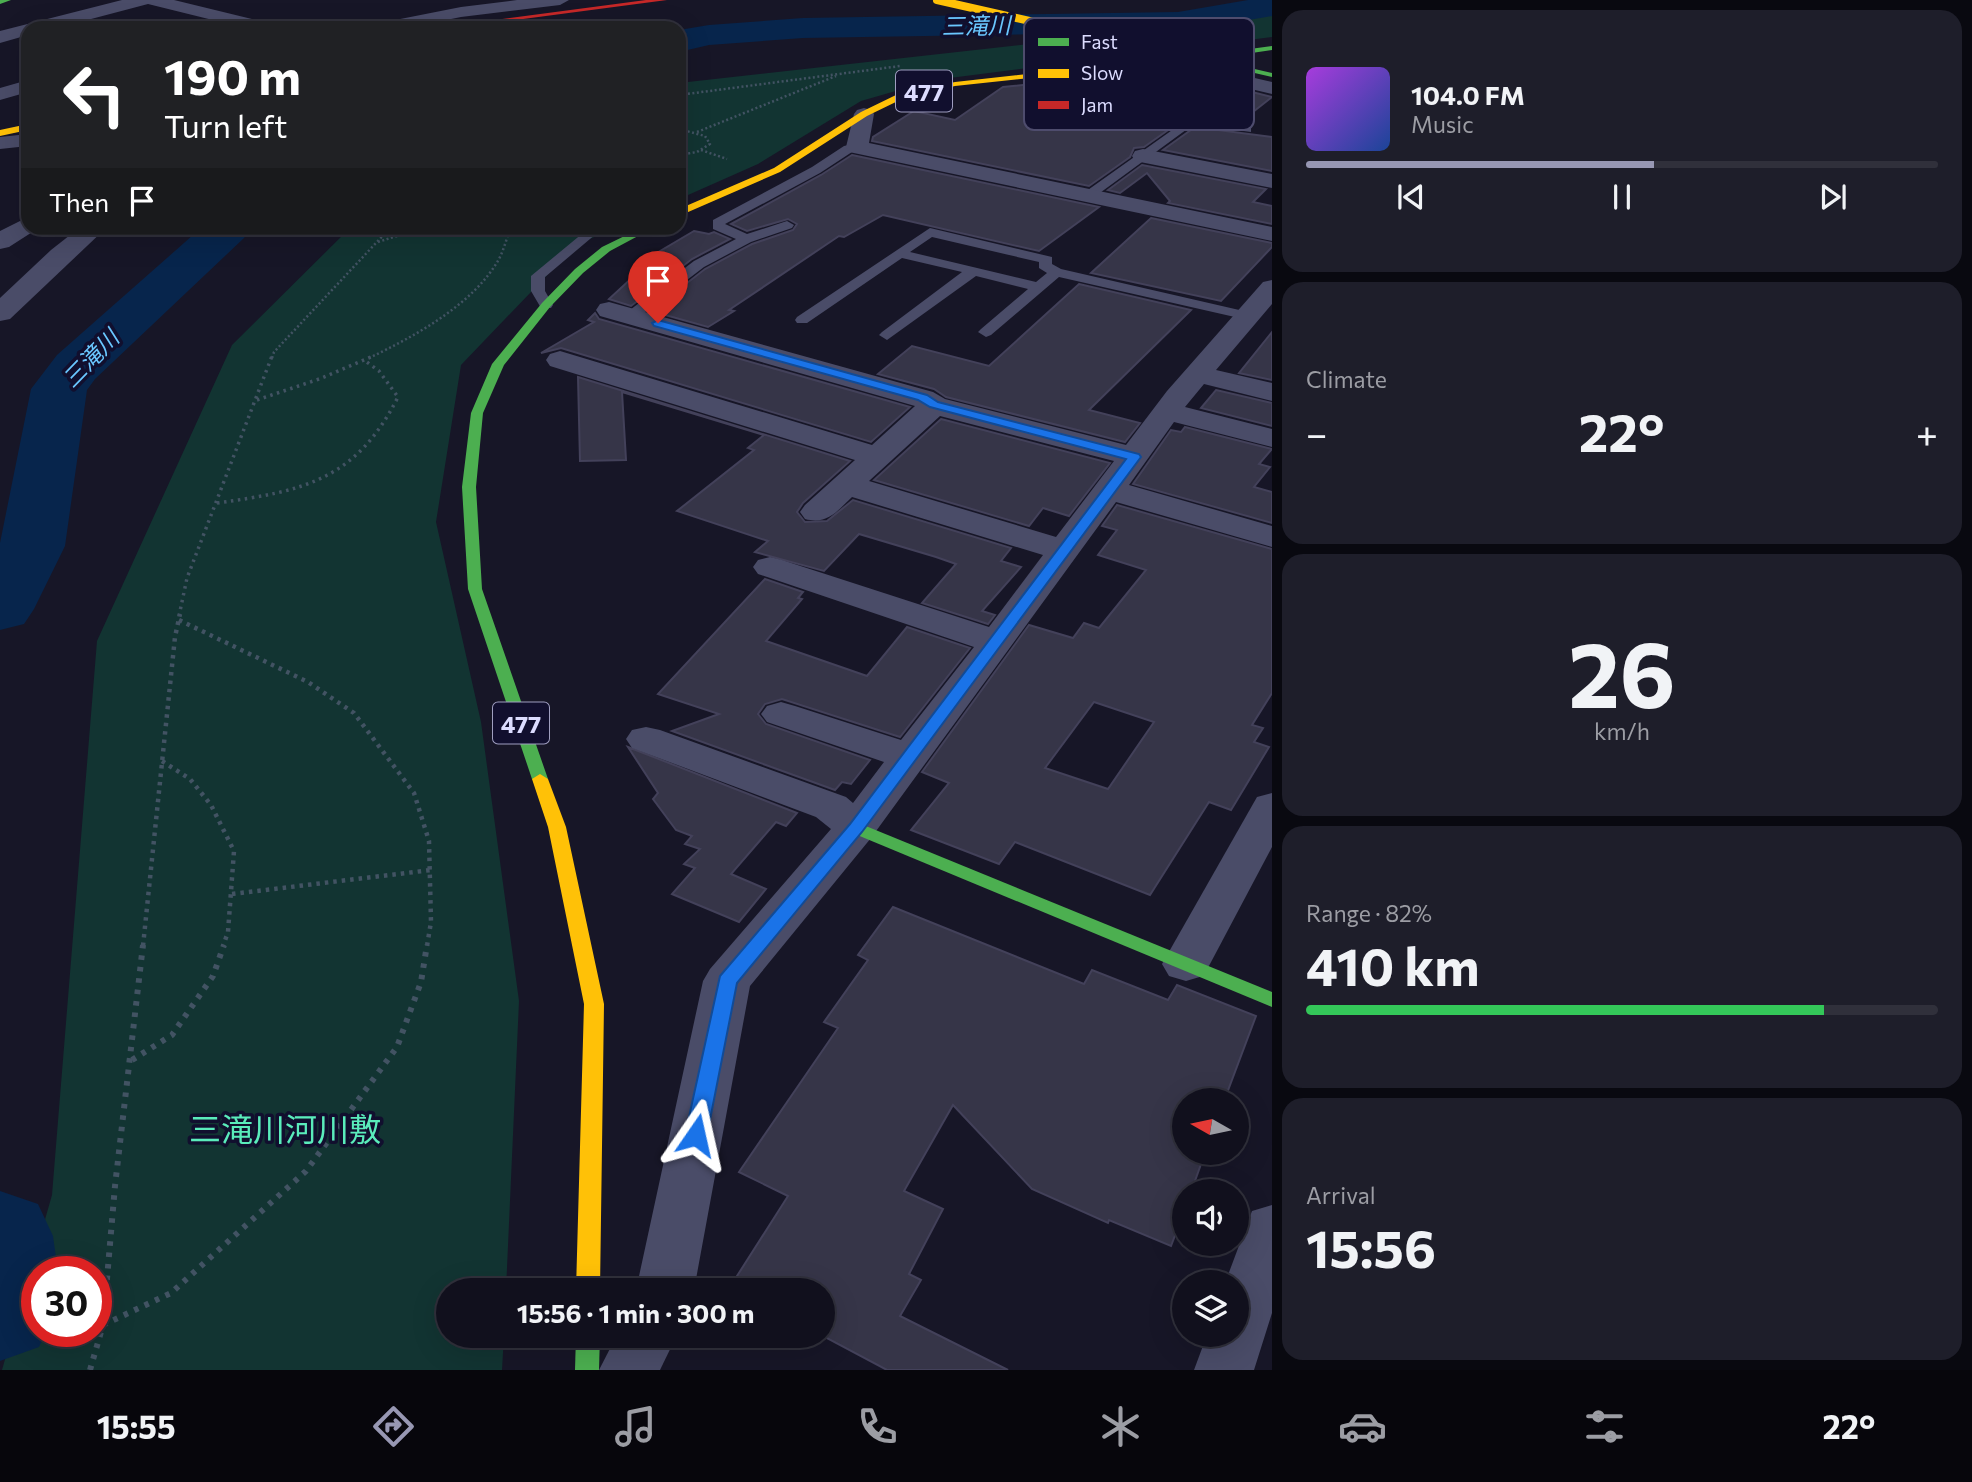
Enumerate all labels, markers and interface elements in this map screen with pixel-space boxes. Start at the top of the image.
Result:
water label: 三滝川 [941,10,1014,40]
legend [1024,18,1254,130]
text: Fast [1081,30,1118,53]
text: 190 m [164,45,301,105]
icon: left [49,49,140,140]
text: Slow [1081,61,1123,84]
road number: 477 [896,70,952,112]
text: 104.0 FM [1411,79,1525,110]
text: Jam [1081,93,1113,116]
text: Turn left [164,105,288,145]
text: Music [1411,110,1474,138]
icon: previous [1392,178,1430,216]
icon: pause [1603,178,1641,216]
icon: next [1814,178,1852,216]
icon: arrive [123,182,161,220]
text: Then [49,186,109,217]
pin [628,251,688,323]
icon: arrive [639,262,677,300]
water label: 三滝川 [56,321,126,393]
text: Climate [1306,365,1387,393]
text: 22° [1579,399,1664,463]
text: − [1306,409,1328,456]
text: + [1916,409,1938,456]
text: 26 [1568,615,1676,727]
road number: 477 [493,702,549,744]
text: km/h [1594,717,1650,745]
text: Range · 82% [1306,899,1432,927]
text: 410 km [1306,933,1480,997]
north arrow [1172,1088,1250,1166]
map controls [1172,1088,1249,1347]
position arrow [659,1098,733,1172]
park label: 三滝川河川敷 [189,1108,381,1148]
button: sound [1172,1179,1249,1256]
text: Arrival [1306,1181,1376,1209]
text: 15:56 [1306,1215,1436,1279]
speed limit sign: 30 [21,1256,112,1347]
button: layers [1172,1270,1249,1347]
text: 15:56 · 1 min · 300 m [517,1297,754,1328]
icon: directions [369,1402,418,1451]
icon: music [611,1402,660,1451]
icon: phone [853,1402,902,1451]
icon: climate [1096,1402,1145,1451]
icon: car [1338,1402,1387,1451]
icon: filters [1580,1402,1629,1451]
text: 15:55 [97,1406,176,1446]
text: 22° [1823,1406,1875,1446]

